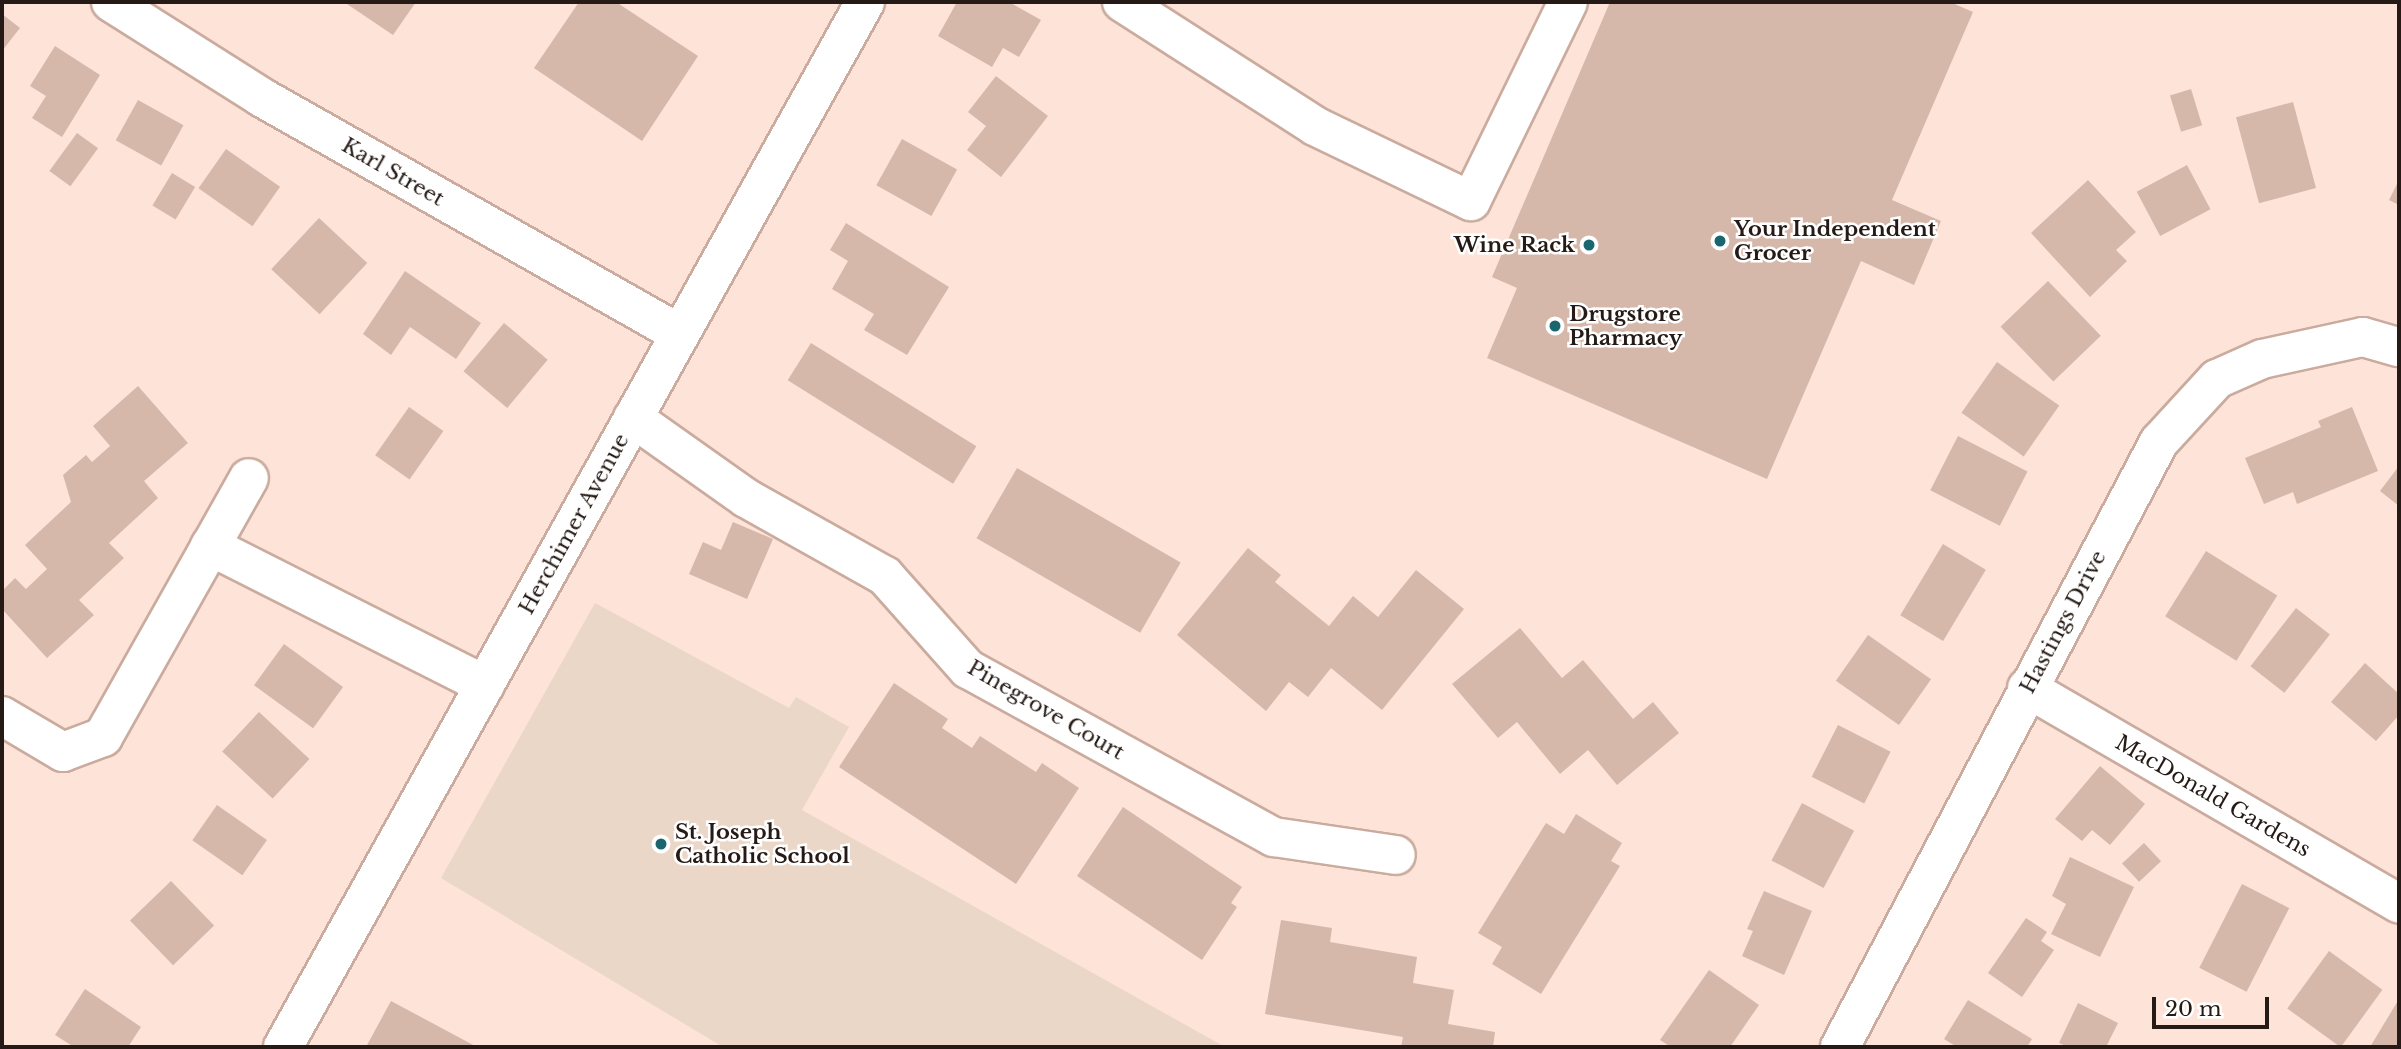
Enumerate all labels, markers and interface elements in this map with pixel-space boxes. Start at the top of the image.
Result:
street label: Karl Street [337,133,449,211]
place label: Your Independent Grocer [1734,216,1936,266]
place label: Wine Rack [1454,232,1575,258]
marker: Your Independent Grocer [1712,233,1728,249]
marker: Wine Rack [1581,237,1597,253]
place label: Drugstore Pharmacy [1569,301,1682,351]
marker: Drugstore Pharmacy [1547,318,1563,334]
street label: Herchimer Avenue [513,429,635,619]
street label: Hastings Drive [2015,546,2111,698]
street label: Pinegrove Court [963,655,1129,765]
street label: MacDonald Gardens [2111,730,2315,862]
place label: St. Joseph Catholic School [675,819,850,869]
marker: St. Joseph Catholic School [653,836,669,852]
scale bar [2156,982,2273,1026]
text: 20 m [2165,996,2222,1022]

